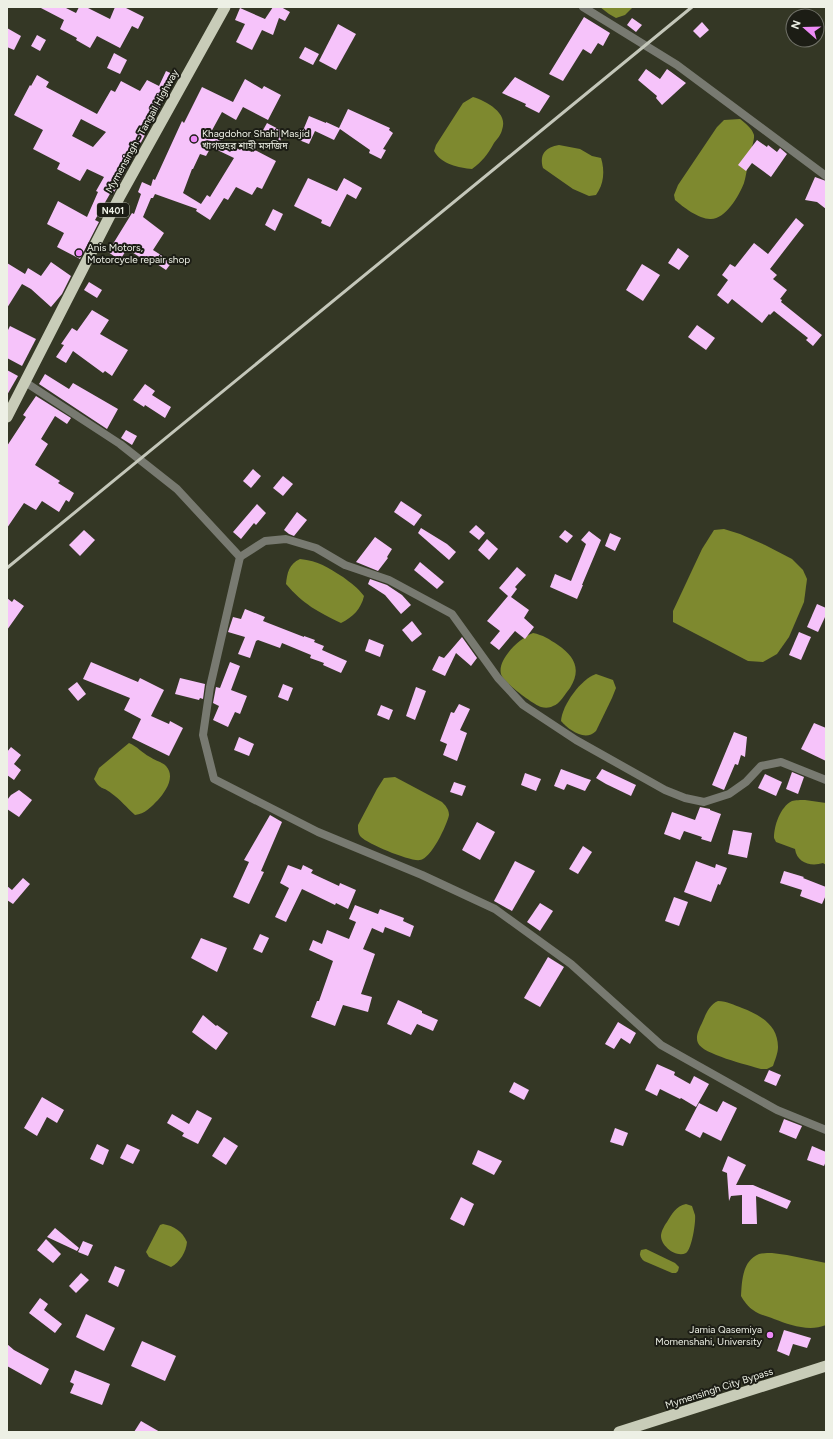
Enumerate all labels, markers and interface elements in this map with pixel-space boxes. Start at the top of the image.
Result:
north arrow [785,8,825,48]
text: N [789,19,804,31]
street label: Mymensingh - Tangail Highway [103,66,182,195]
place label: Khagdohor Shahi Masjid খাগডহর শাহী মসজিদ [202,127,310,152]
marker: Khagdohor Shahi Masjid খাগডহর শাহী মসজিদ [189,134,199,144]
road number: N401 [97,203,129,217]
place label: Anis Motors, Motorcycle repair shop [87,241,190,266]
marker: Anis Motors, Motorcycle repair shop [74,248,84,258]
place label: Jamia Qasemiya Momenshahi, University [655,1323,763,1348]
marker: Jamia Qasemiya Momenshahi, University [765,1330,775,1340]
street label: Mymensingh City Bypass [663,1364,775,1412]

